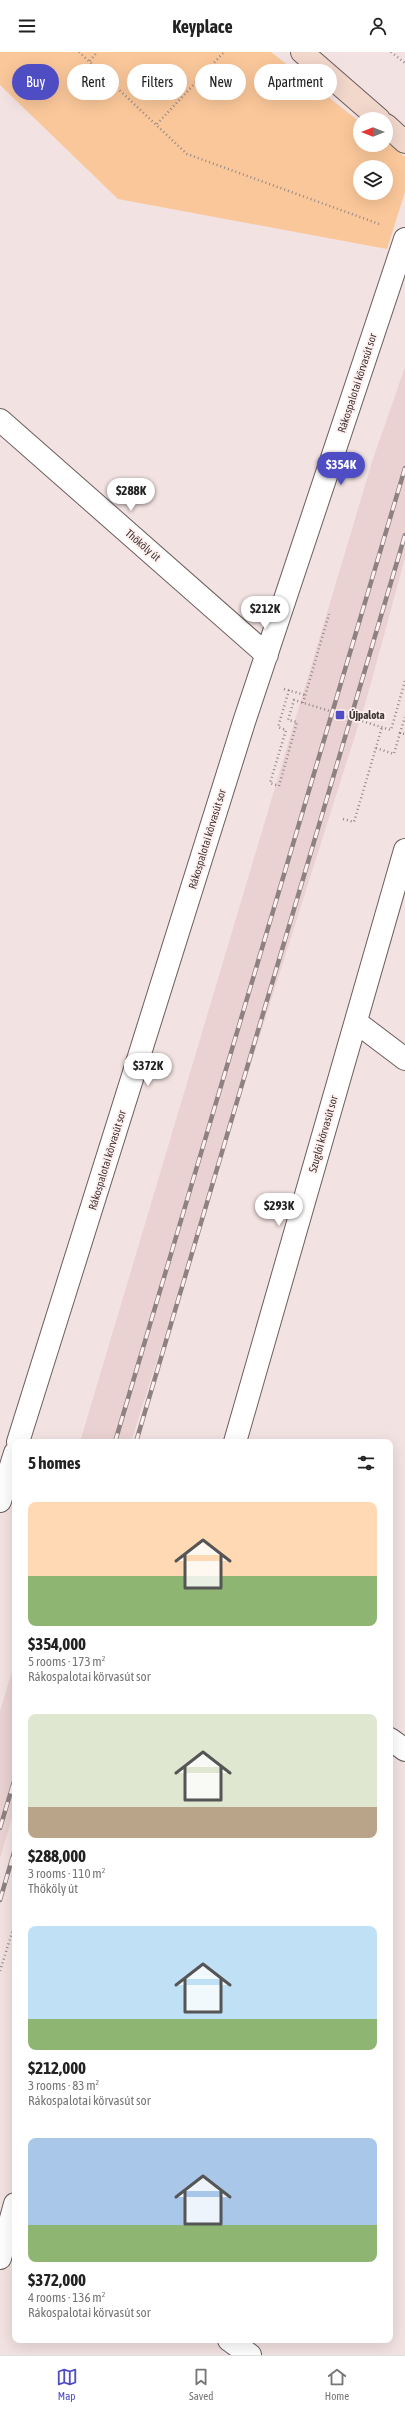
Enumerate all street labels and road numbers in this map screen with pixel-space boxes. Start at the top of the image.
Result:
street label: Rákospalotai körvasút sor [335,331,379,434]
street label: Thököly út [123,527,163,563]
street label: Rákospalotai körvasút sor [186,787,228,890]
street label: Szuglói körvasút sor [306,1093,340,1174]
street label: Rákospalotai körvasút sor [86,1108,128,1211]

